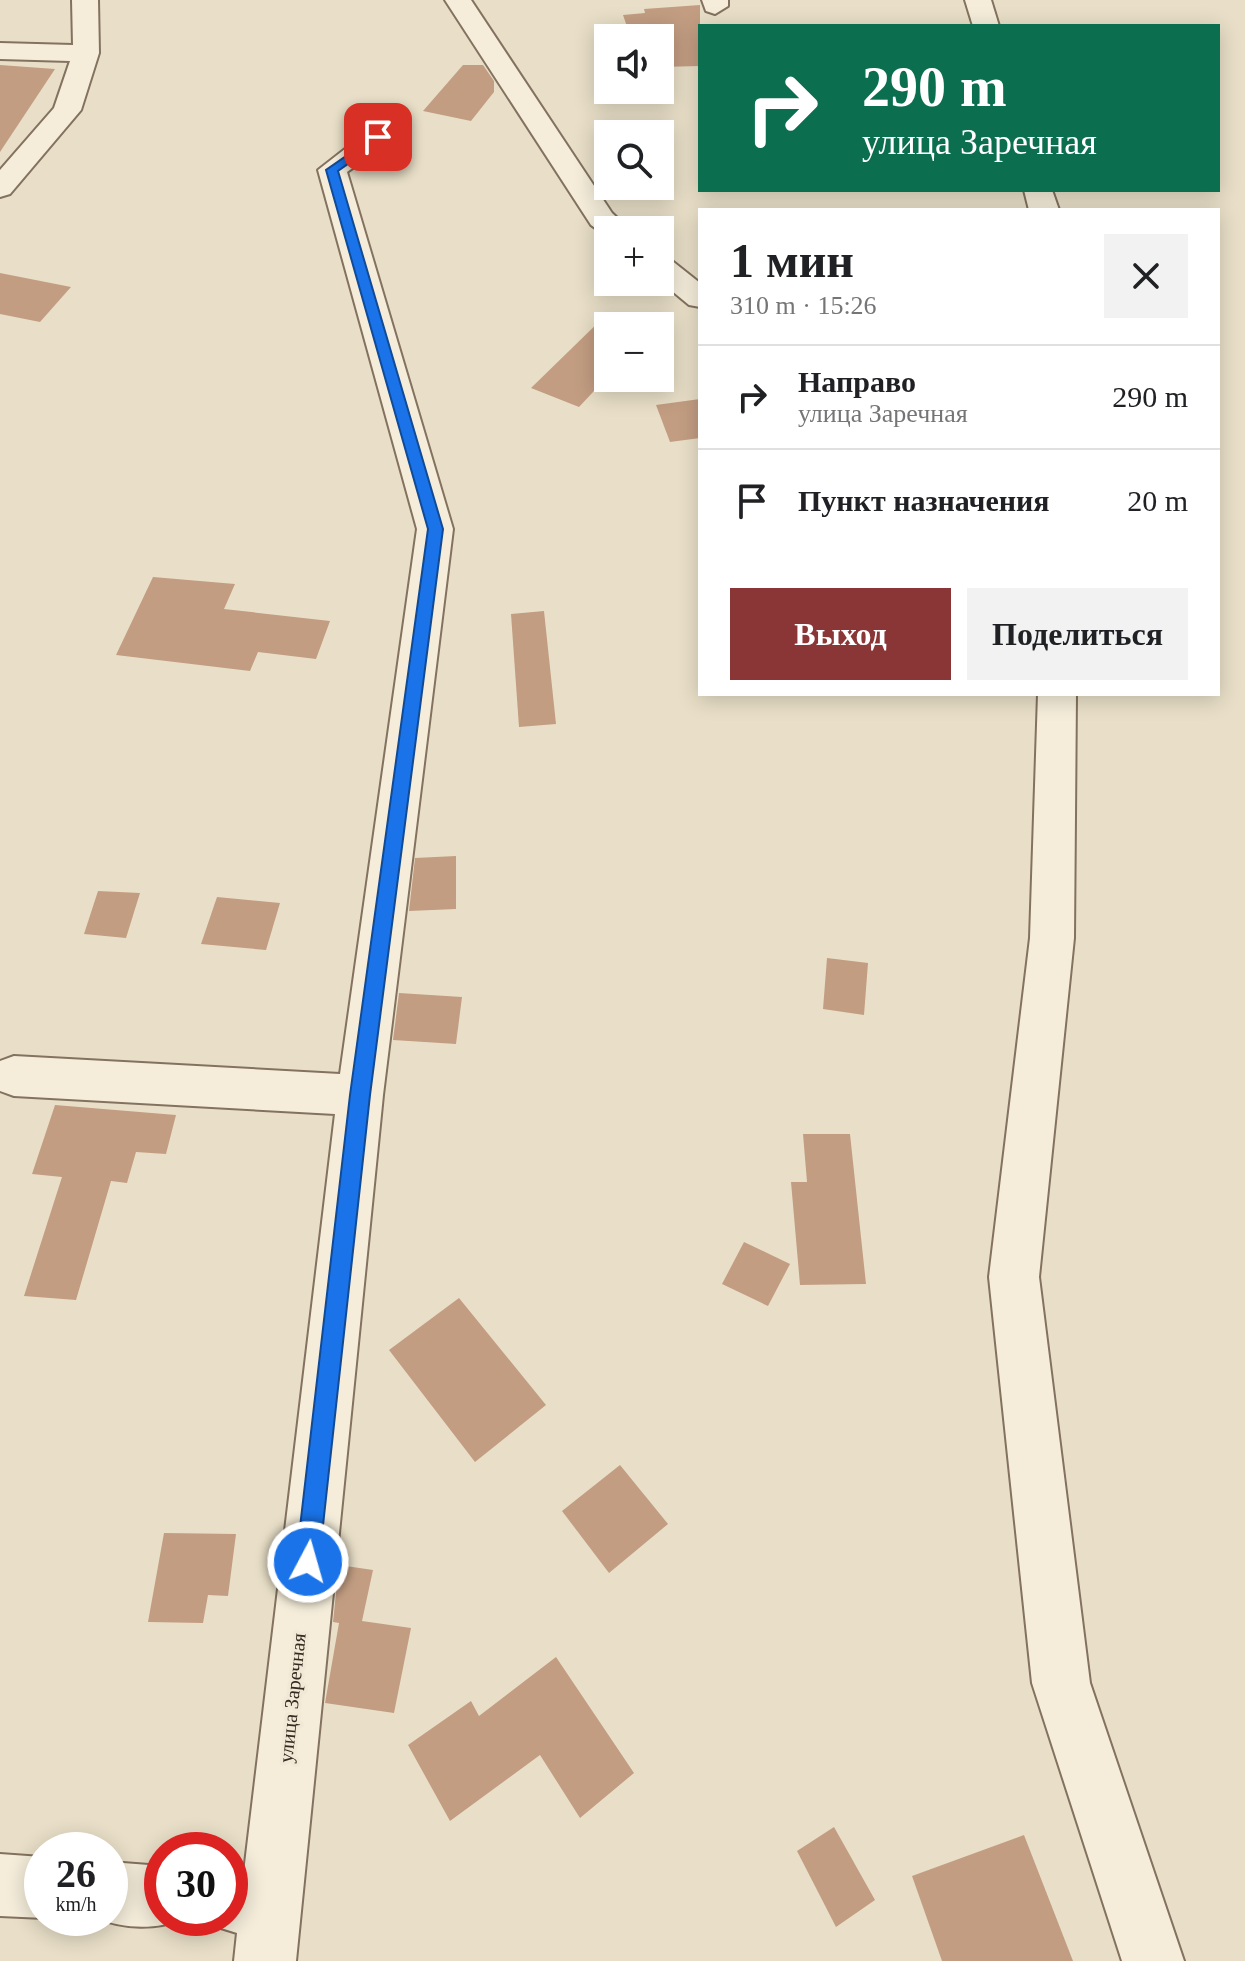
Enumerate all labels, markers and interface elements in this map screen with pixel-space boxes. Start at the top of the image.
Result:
map controls [594,24,674,392]
button: sound [594,24,674,104]
icon: right [730,56,834,160]
text: 290 m [862,56,1007,118]
pin [344,103,412,171]
icon: arrive [356,115,400,159]
button: search [594,120,674,200]
text: улица Заречная [862,122,1097,162]
button: + [594,216,674,296]
text: 1 мин [730,234,854,287]
button: close [1104,234,1188,318]
text: 310 m · 15:26 [730,291,877,320]
button: − [594,312,674,392]
text: Направо [798,365,916,398]
icon: right [730,375,774,419]
text: 290 m [1112,380,1188,413]
text: улица Заречная [798,399,968,428]
icon: arrive [730,479,774,523]
text: Пункт назначения [798,484,1050,517]
text: 20 m [1127,484,1188,517]
button: Выход [730,588,951,680]
button: Поделиться [967,588,1188,680]
position arrow [266,1520,350,1604]
street label: улица Заречная [274,1632,311,1764]
speed limit sign: 30 [144,1832,248,1936]
text: 26 [56,1851,96,1896]
text: km/h [55,1893,97,1915]

